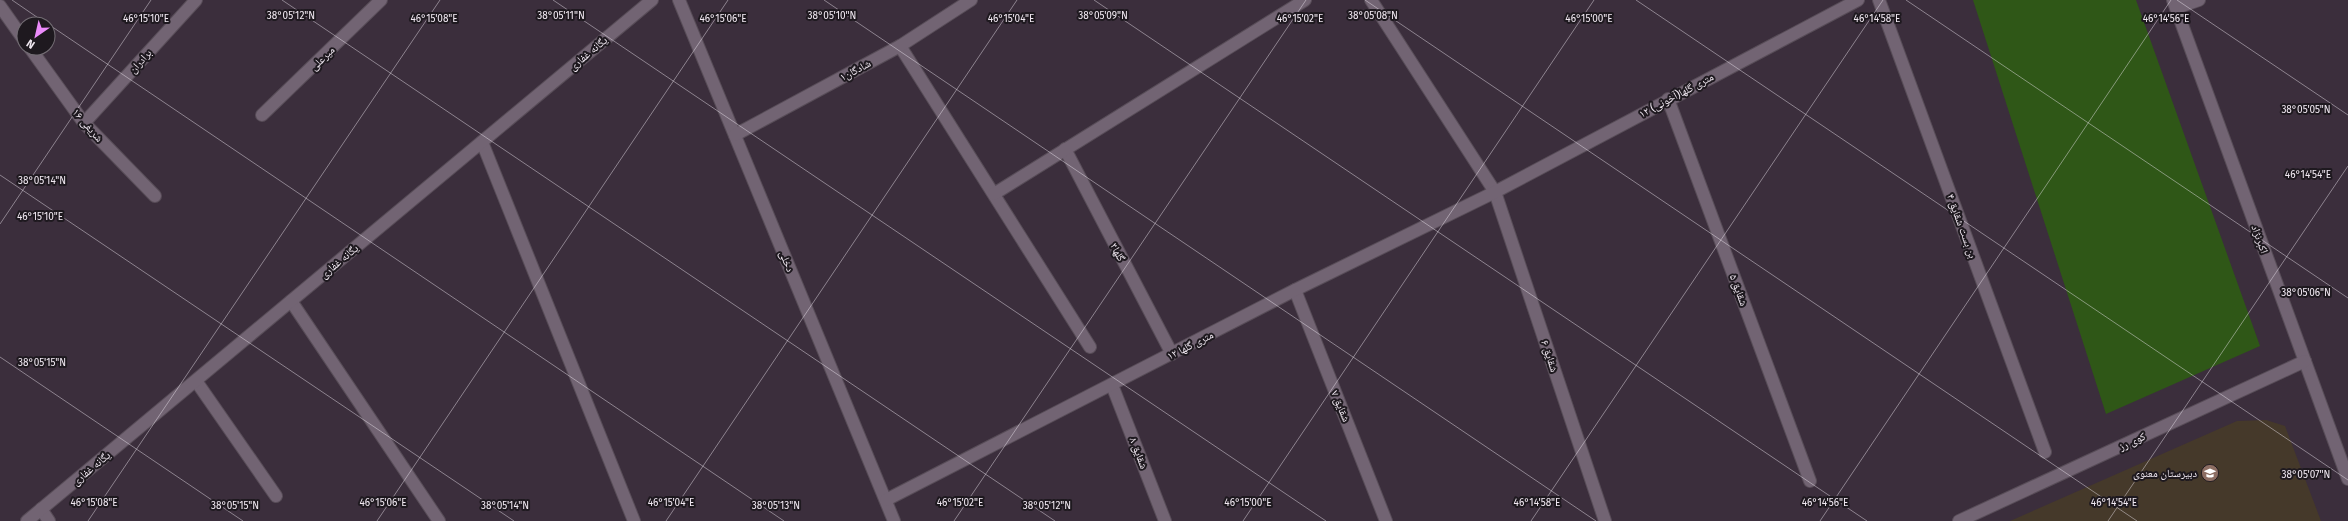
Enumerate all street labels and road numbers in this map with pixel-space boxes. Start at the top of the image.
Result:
street label: یگانه غفاری [566,33,611,73]
street label: میرعلی [307,44,337,73]
street label: برادران [126,47,155,76]
street label: شادگان۱ [837,57,873,84]
street label: ۱۲ متری گلها(آخونی) [1637,70,1716,121]
street label: شریفی ۱۶ [70,106,106,145]
street label: بن بست شقایق ۴ [1944,192,1979,260]
street label: اکبرنژاد [2248,223,2271,255]
street label: یگانه غفاری [317,241,362,281]
street label: گلها۳ [1107,241,1128,264]
street label: دخلی [776,249,797,274]
street label: شقایق ۵ [1727,272,1750,308]
street label: ۱۲ متری گلها [1165,328,1216,363]
street label: شقایق ۶ [1538,338,1561,374]
street label: شقایق ۷ [1328,388,1353,424]
street label: کوی رز [2116,429,2148,454]
street label: شقایق ۸ [1127,435,1151,471]
street label: یگانه غفاری [69,448,114,488]

